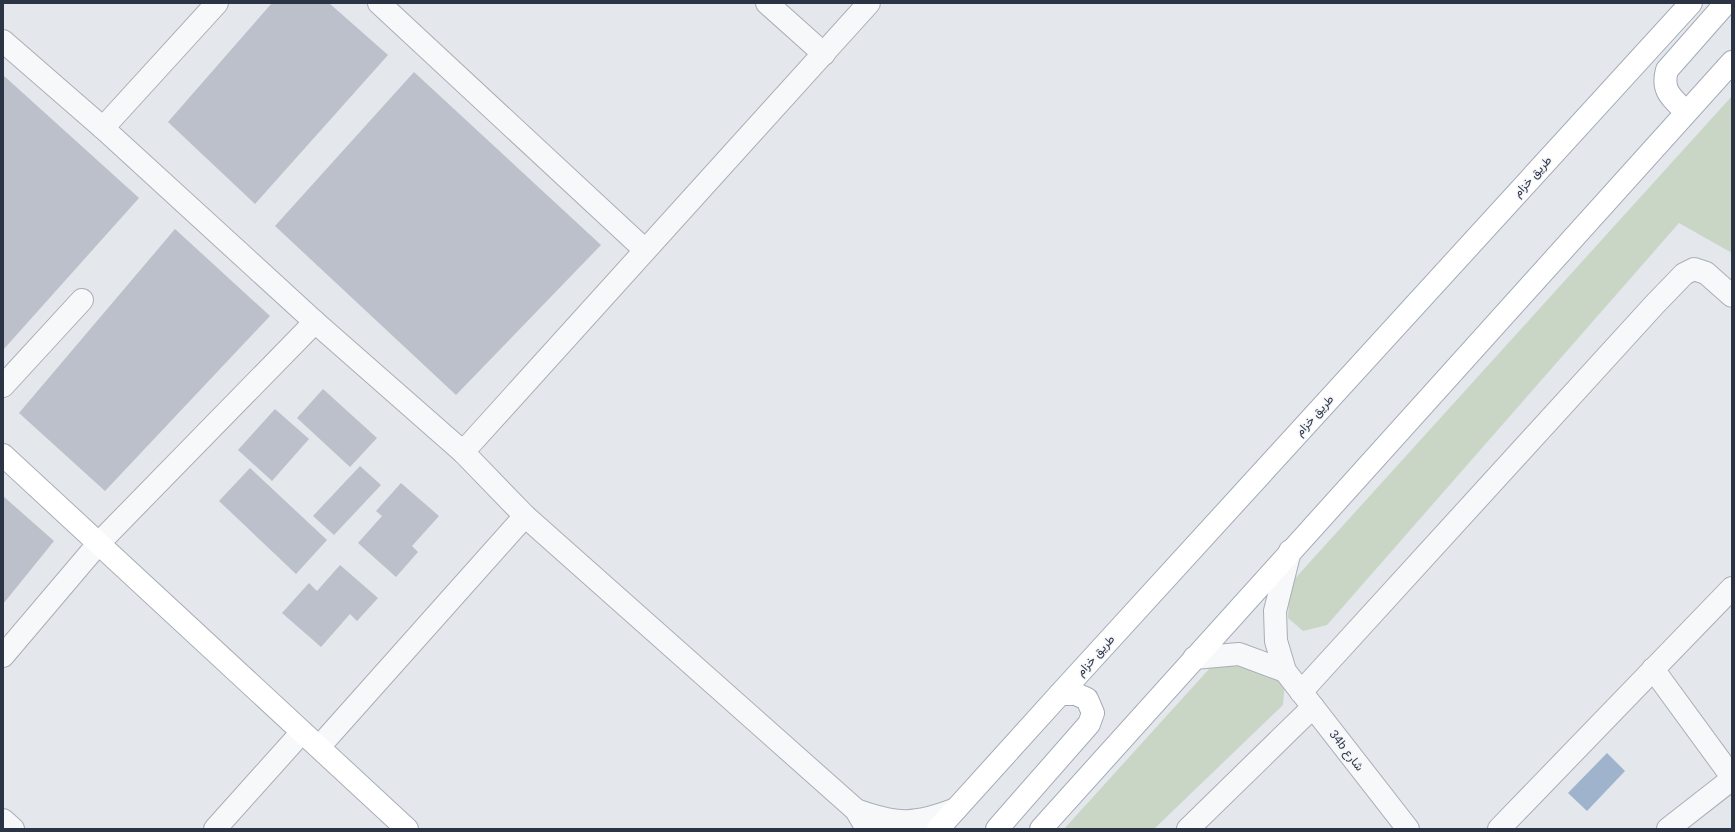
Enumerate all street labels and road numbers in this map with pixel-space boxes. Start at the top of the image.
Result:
street label: طريق خزام [1510,152,1555,200]
street label: طريق خزام [1292,391,1337,439]
street label: طريق خزام [1073,631,1118,679]
street label: 34b شارع [1325,727,1368,775]

